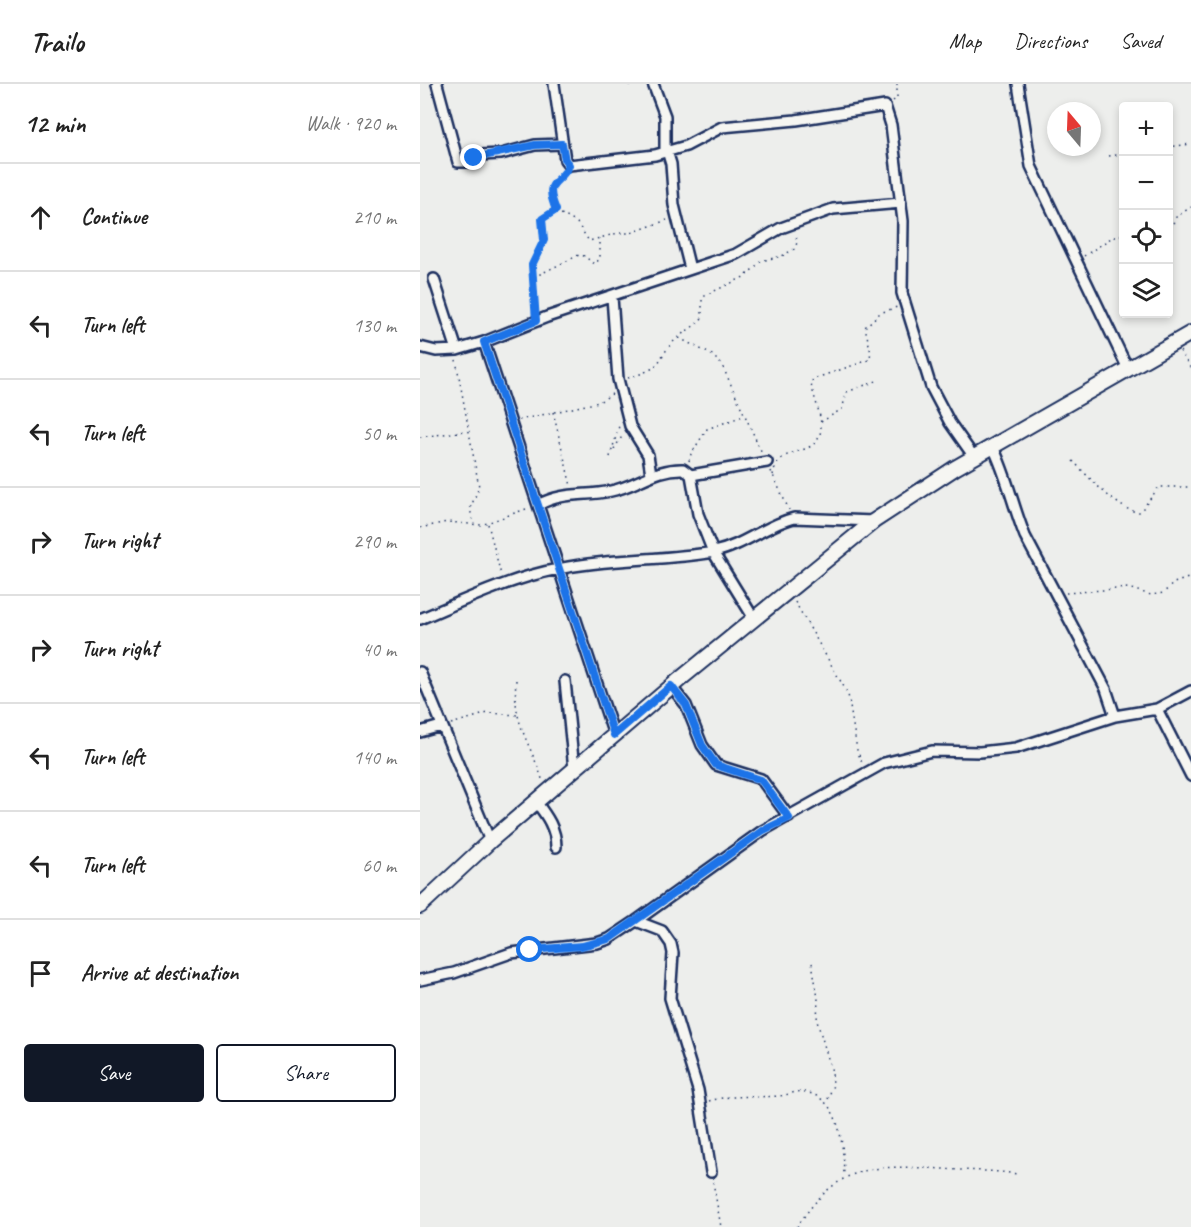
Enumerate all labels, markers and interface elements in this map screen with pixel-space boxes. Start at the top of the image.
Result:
text: Trailo [30,24,84,59]
text: Map [949,28,981,54]
text: Directions [1014,28,1087,54]
text: Saved [1120,28,1161,54]
north arrow [1047,102,1101,156]
map controls [1119,102,1173,318]
button: + [1119,102,1173,156]
text: 12 min [24,107,86,140]
text: Walk · 920 m [306,111,396,136]
route end [460,144,486,170]
button: − [1119,156,1173,210]
icon: ahead [24,201,57,234]
text: Continue [81,203,147,231]
text: 210 m [353,205,396,230]
button: locate [1119,210,1173,264]
button: layers [1119,264,1173,318]
icon: left [24,309,57,342]
text: Turn left [81,311,145,339]
text: 130 m [353,313,396,338]
icon: left [24,417,57,450]
text: Turn left [81,419,145,447]
text: 50 m [362,421,396,446]
icon: right [24,525,57,558]
text: Turn right [81,527,158,555]
text: 290 m [353,529,396,554]
icon: right [24,633,57,666]
text: Turn right [81,635,158,663]
text: 40 m [362,637,396,662]
icon: left [24,741,57,774]
text: Turn left [81,743,145,771]
text: 140 m [353,745,396,770]
icon: left [24,849,57,882]
text: Turn left [81,851,145,879]
text: 60 m [362,853,396,878]
route start [516,936,542,962]
icon: arrive [24,957,57,990]
text: Arrive at destination [81,959,238,987]
button: Save [24,1044,204,1102]
button: Share [216,1044,396,1102]

